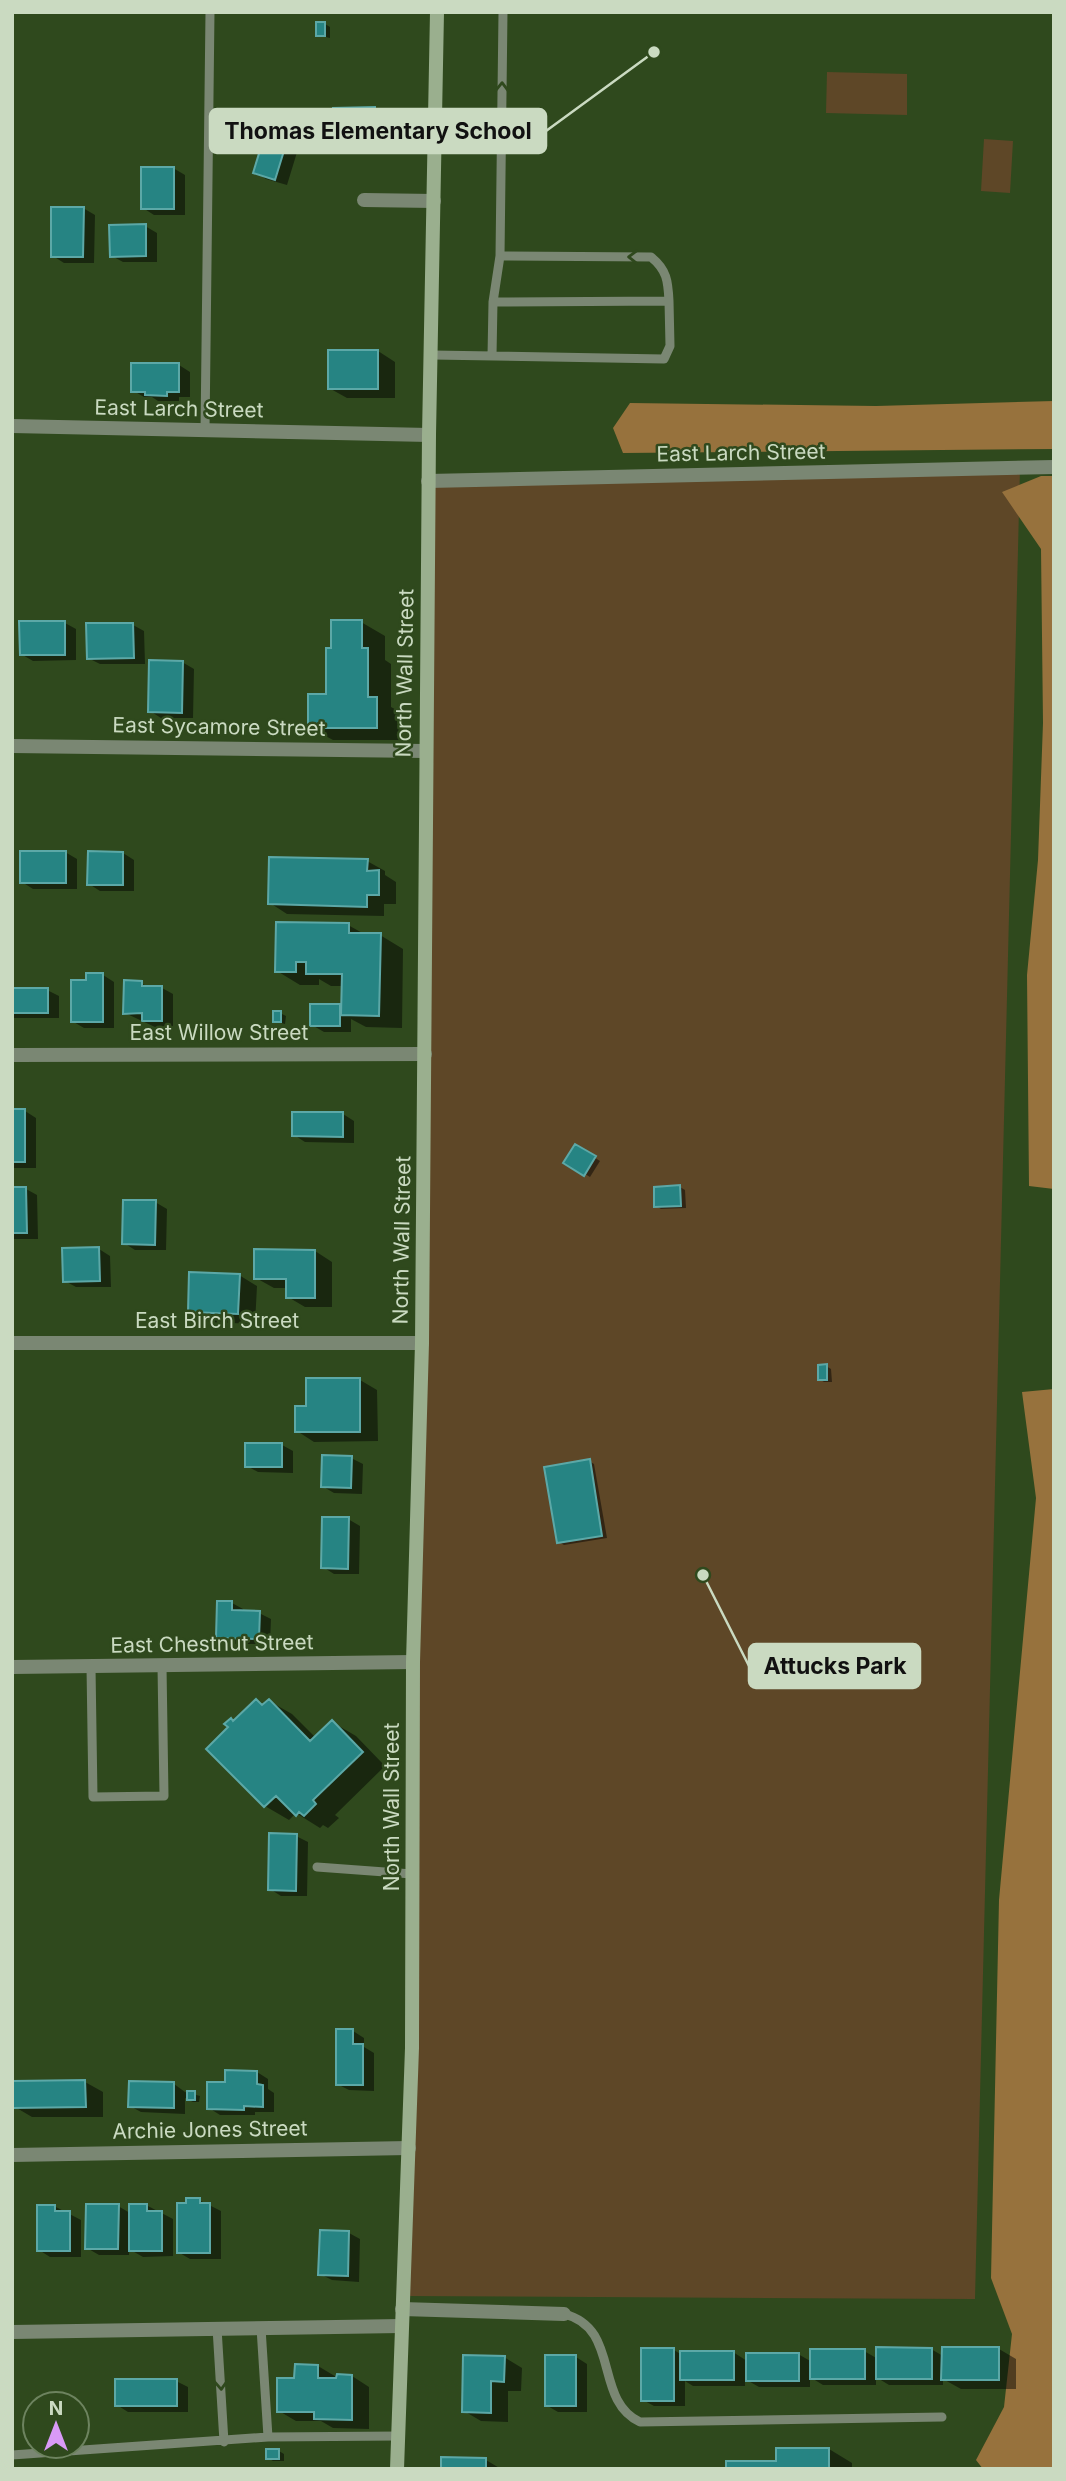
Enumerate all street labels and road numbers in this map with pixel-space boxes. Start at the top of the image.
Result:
street label: East Larch Street [94,395,264,422]
street label: East Larch Street [656,439,826,466]
street label: North Wall Street [391,588,418,758]
street label: East Sycamore Street [112,712,326,741]
street label: East Willow Street [130,1020,309,1045]
street label: North Wall Street [388,1155,415,1325]
street label: East Birch Street [135,1308,299,1333]
street label: East Chestnut Street [110,1629,314,1658]
street label: North Wall Street [379,1723,404,1891]
street label: Archie Jones Street [112,2115,308,2144]

